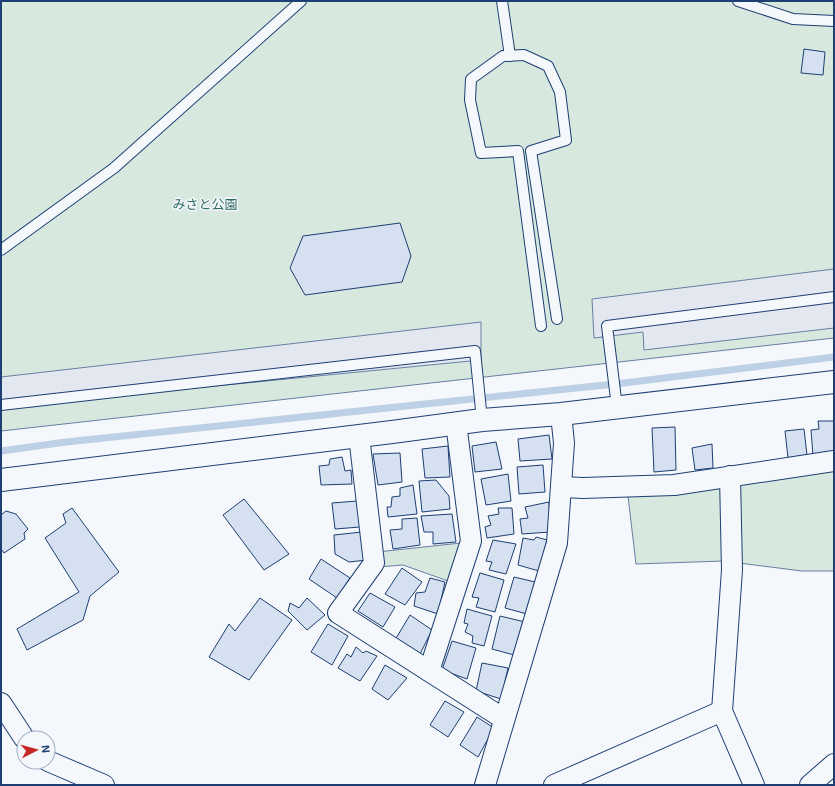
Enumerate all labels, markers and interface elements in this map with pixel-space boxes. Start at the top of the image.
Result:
park label: みさと公園 [172,196,238,212]
north arrow [16,730,56,770]
text: N [40,744,53,754]

